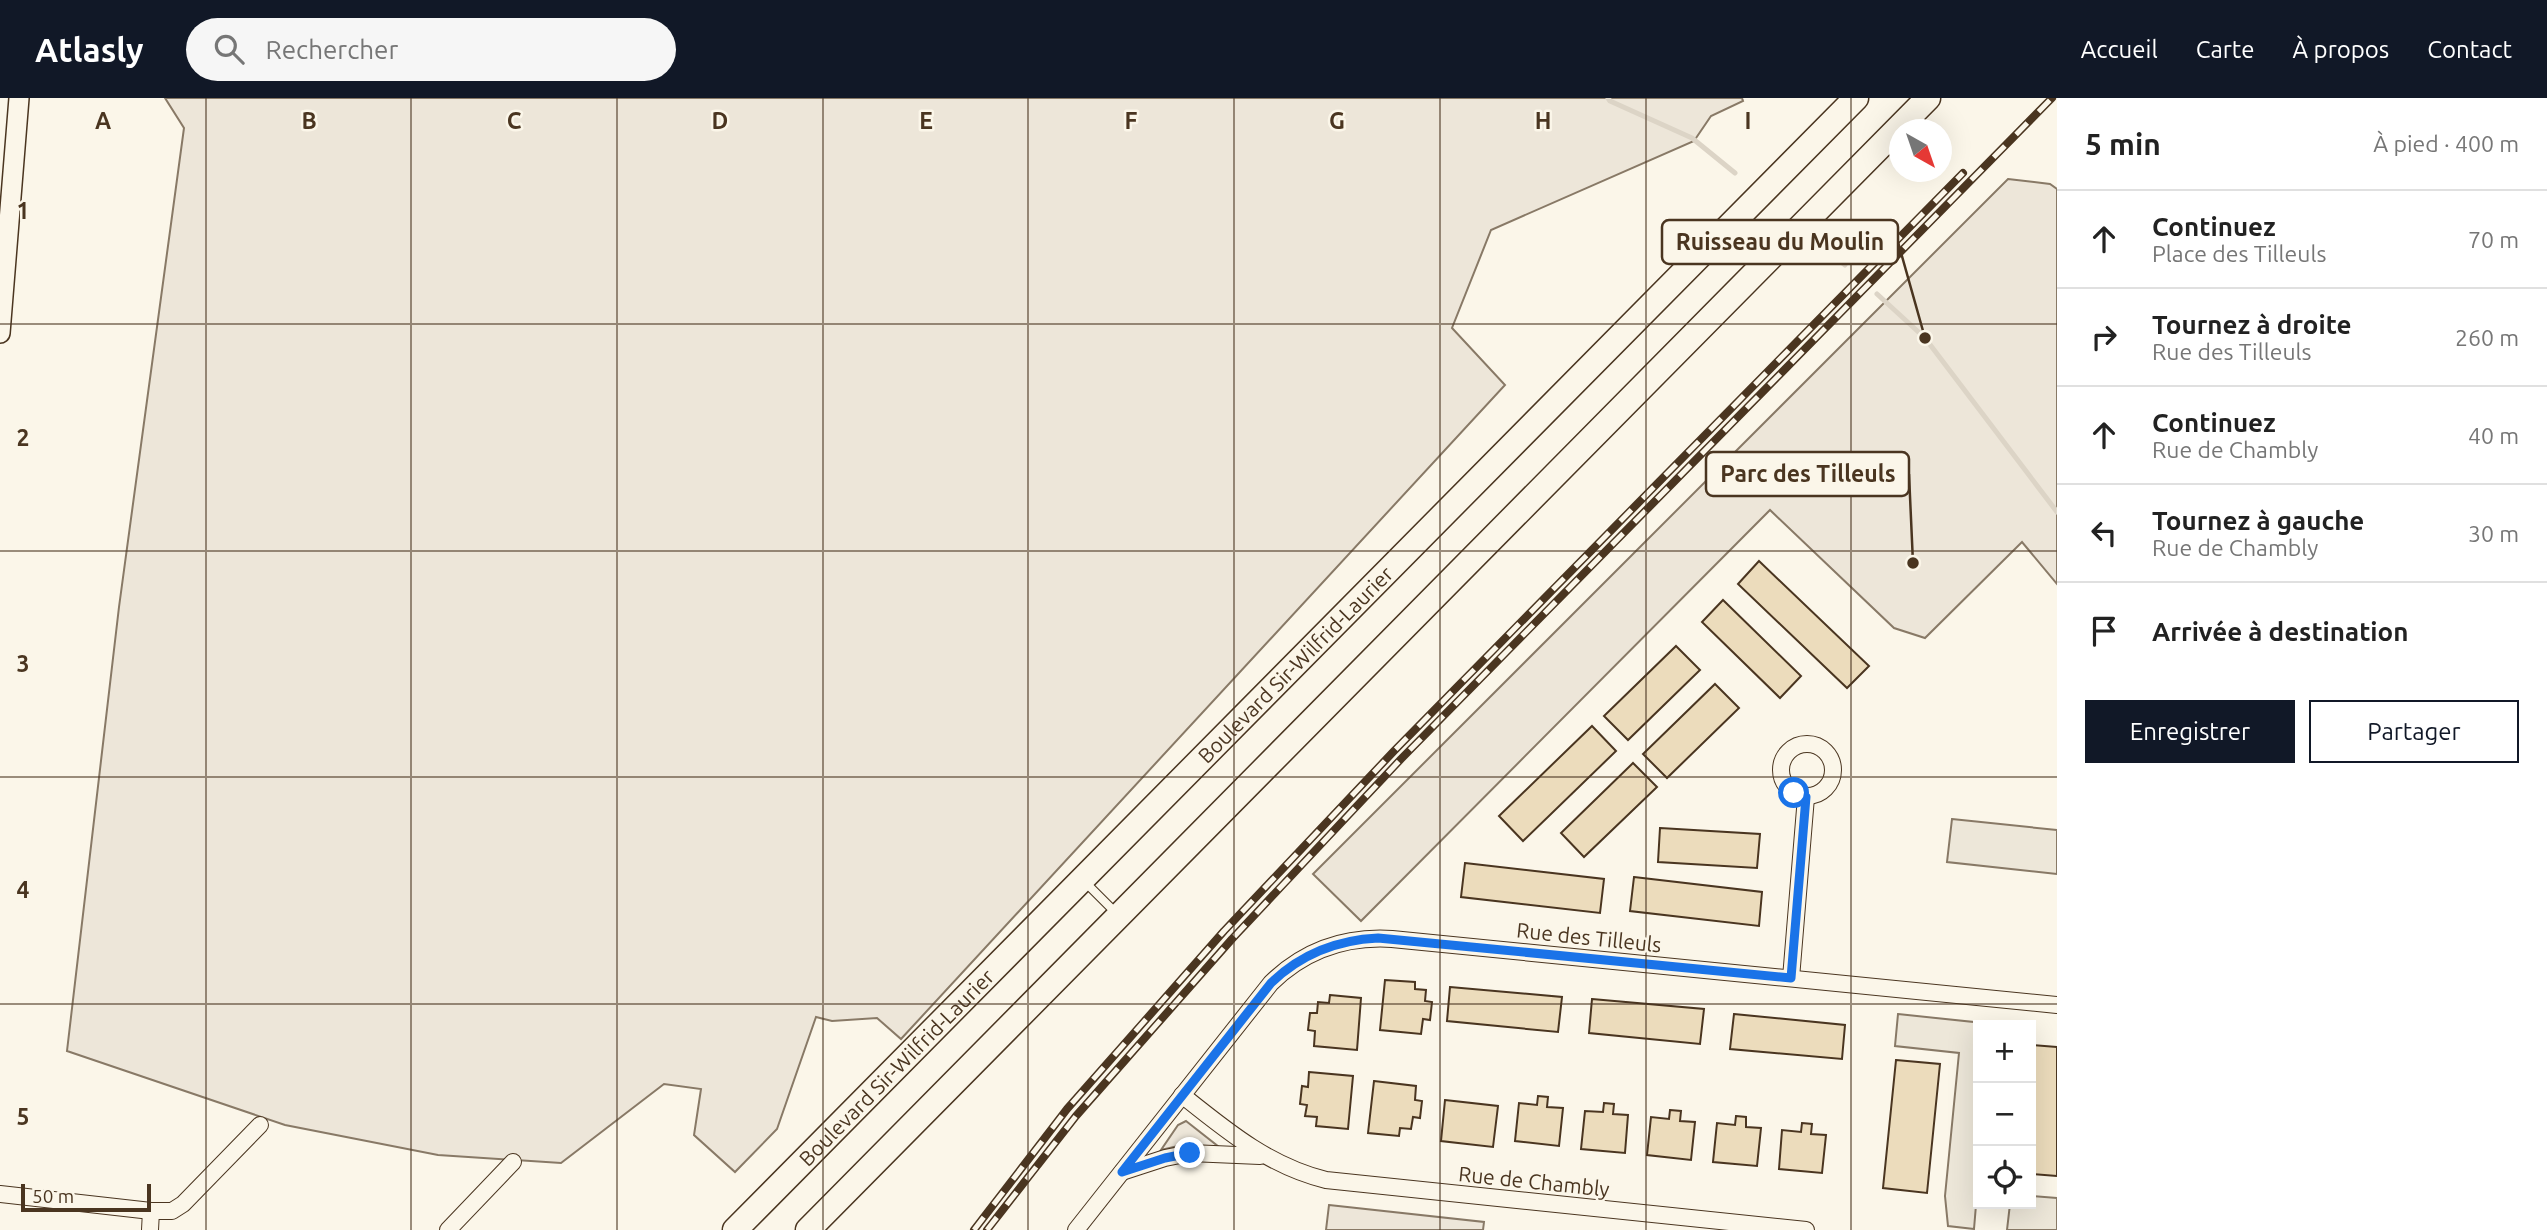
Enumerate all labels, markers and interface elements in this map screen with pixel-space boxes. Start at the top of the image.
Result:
search box [186,18,676,81]
icon: search [210,30,248,68]
text: Atlasly [35,31,144,68]
text: Rechercher [266,35,398,64]
text: Accueil [2081,36,2158,63]
text: Carte [2196,36,2255,63]
text: À propos [2293,36,2389,63]
text: Contact [2427,36,2512,63]
text: A [95,108,111,133]
text: B [301,108,317,133]
text: C [507,108,522,133]
text: D [712,108,728,133]
text: E [919,108,933,133]
text: F [1125,108,1138,133]
text: G [1329,108,1345,133]
text: H [1535,108,1551,133]
text: I [1745,108,1751,133]
north arrow [1889,119,1952,182]
text: 5 min [2085,127,2161,161]
text: À pied · 400 m [2373,131,2519,156]
text: 1 [17,198,29,223]
text: Continuez [2152,212,2276,241]
callout: Ruisseau du Moulin [1662,220,1898,264]
icon: ahead [2085,220,2123,258]
text: 70 m [2468,227,2519,252]
text: Ruisseau du Moulin [1676,229,1884,254]
text: Place des Tilleuls [2152,241,2326,266]
text: Tournez à droite [2152,310,2351,339]
icon: right [2085,318,2123,356]
text: 260 m [2455,325,2519,350]
text: Rue des Tilleuls [2152,339,2312,364]
text: Continuez [2152,408,2276,437]
icon: ahead [2085,416,2123,454]
text: 40 m [2468,423,2519,448]
text: 2 [17,425,29,450]
text: Rue de Chambly [2152,437,2318,462]
callout: Parc des Tilleuls [1706,452,1909,496]
text: Parc des Tilleuls [1720,461,1896,486]
text: Tournez à gauche [2152,506,2364,535]
icon: left [2085,514,2123,552]
text: 30 m [2468,521,2519,546]
text: Rue de Chambly [2152,535,2318,560]
street label: Boulevard Sir-Wilfrid-Laurier [1193,561,1397,768]
icon: arrive [2085,612,2123,650]
text: Arrivée à destination [2152,617,2408,646]
text: 3 [17,651,29,676]
button: Enregistrer [2085,700,2295,763]
button: Partager [2309,700,2519,763]
route start [1778,777,1809,808]
text: 4 [17,877,30,902]
street label: Rue des Tilleuls [1515,917,1663,957]
street label: Boulevard Sir-Wilfrid-Laurier [794,964,999,1170]
map controls [1973,1020,2036,1209]
button: + [1973,1020,2036,1083]
button: − [1973,1083,2036,1146]
text: 5 [17,1104,29,1129]
route end [1174,1137,1205,1168]
button: locate [1973,1146,2036,1209]
street label: Rue de Chambly [1457,1161,1611,1201]
scale bar [21,1181,150,1213]
text: 50 m [32,1185,74,1207]

